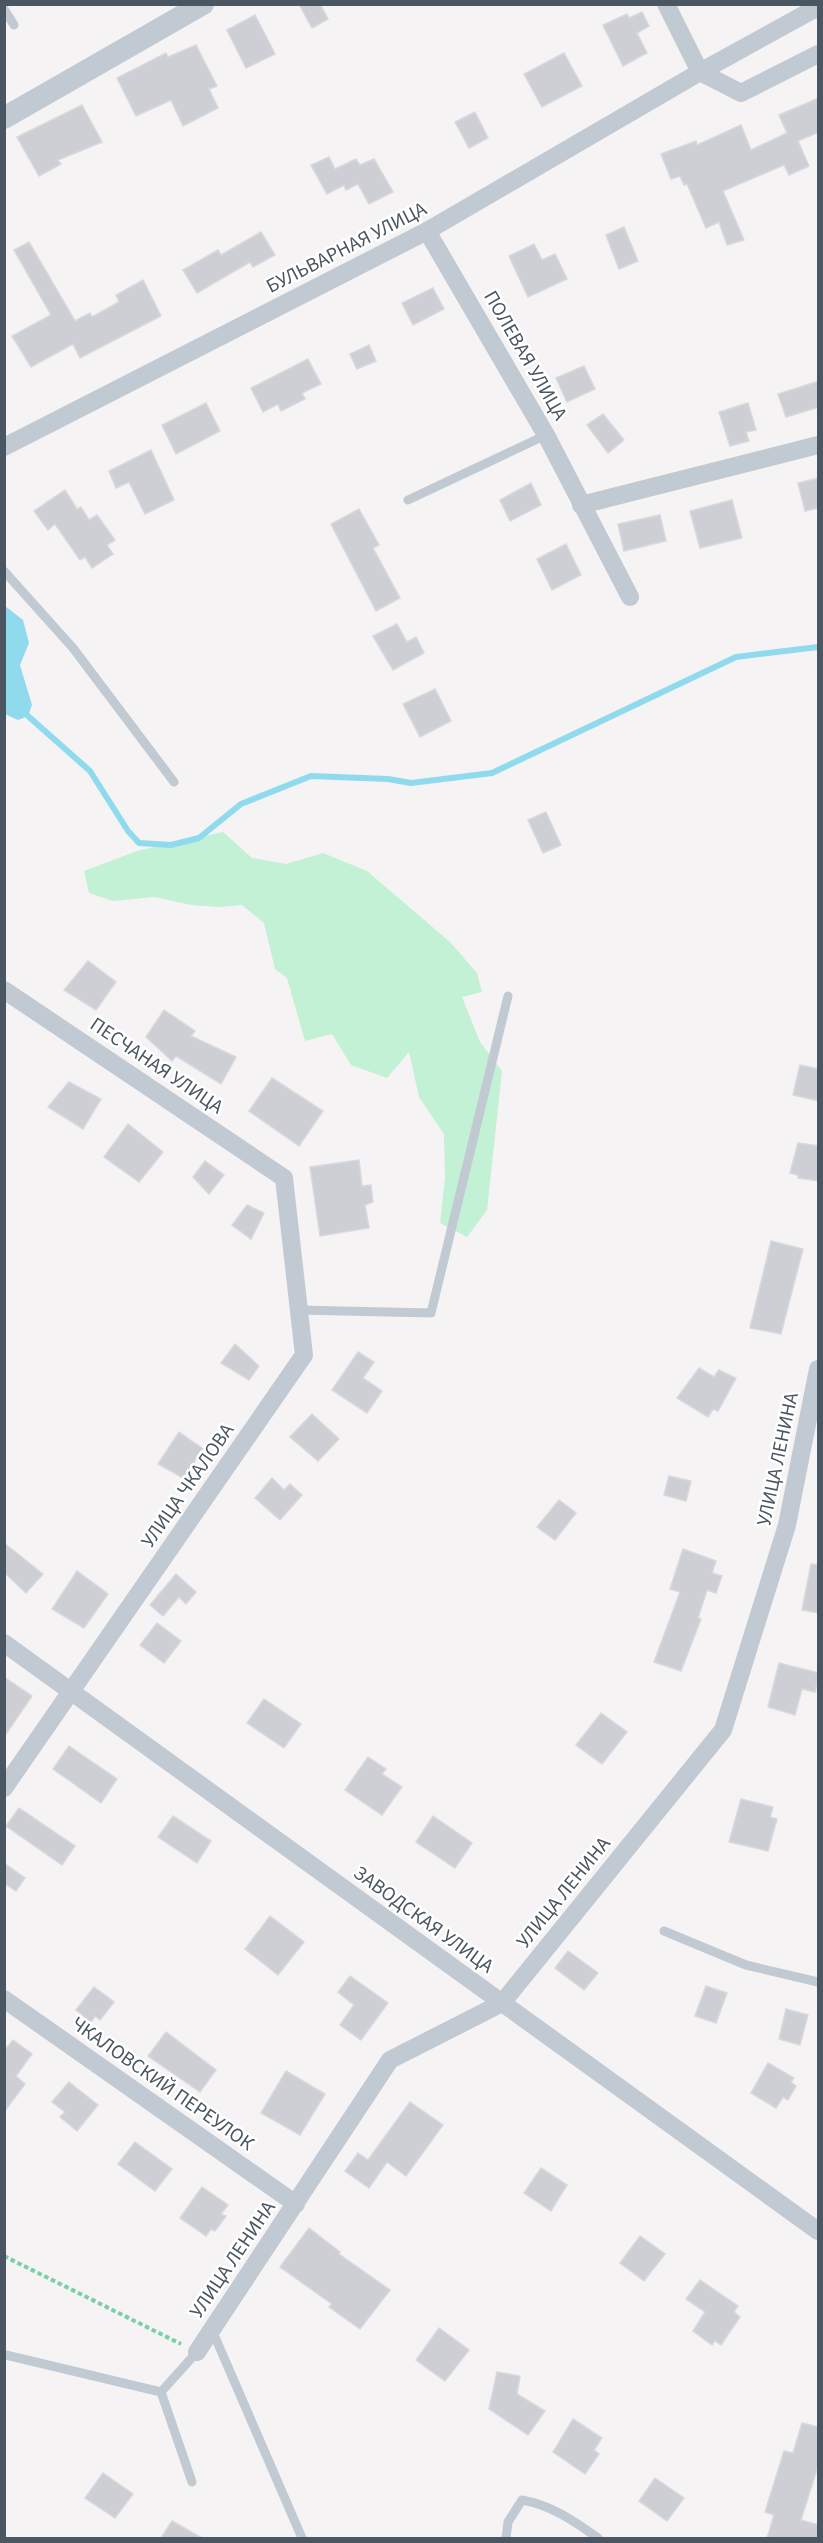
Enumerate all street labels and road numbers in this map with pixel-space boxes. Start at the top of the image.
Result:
street label: БУЛЬВАРНАЯ УЛИЦА [261,195,432,301]
street label: ПОЛЕВАЯ УЛИЦА [477,285,574,426]
street label: ПЕСЧАНАЯ УЛИЦА [84,1011,229,1121]
street label: УЛИЦА ЛЕНИНА [750,1390,806,1529]
street label: УЛИЦА ЧКАЛОВА [135,1418,241,1553]
street label: УЛИЦА ЛЕНИНА [510,1831,617,1954]
street label: ЗАВОДСКАЯ УЛИЦА [348,1859,499,1980]
street label: ЧКАЛОВСКИЙ ПЕРЕУЛОК [65,2010,260,2158]
street label: УЛИЦА ЛЕНИНА [183,2195,282,2324]

